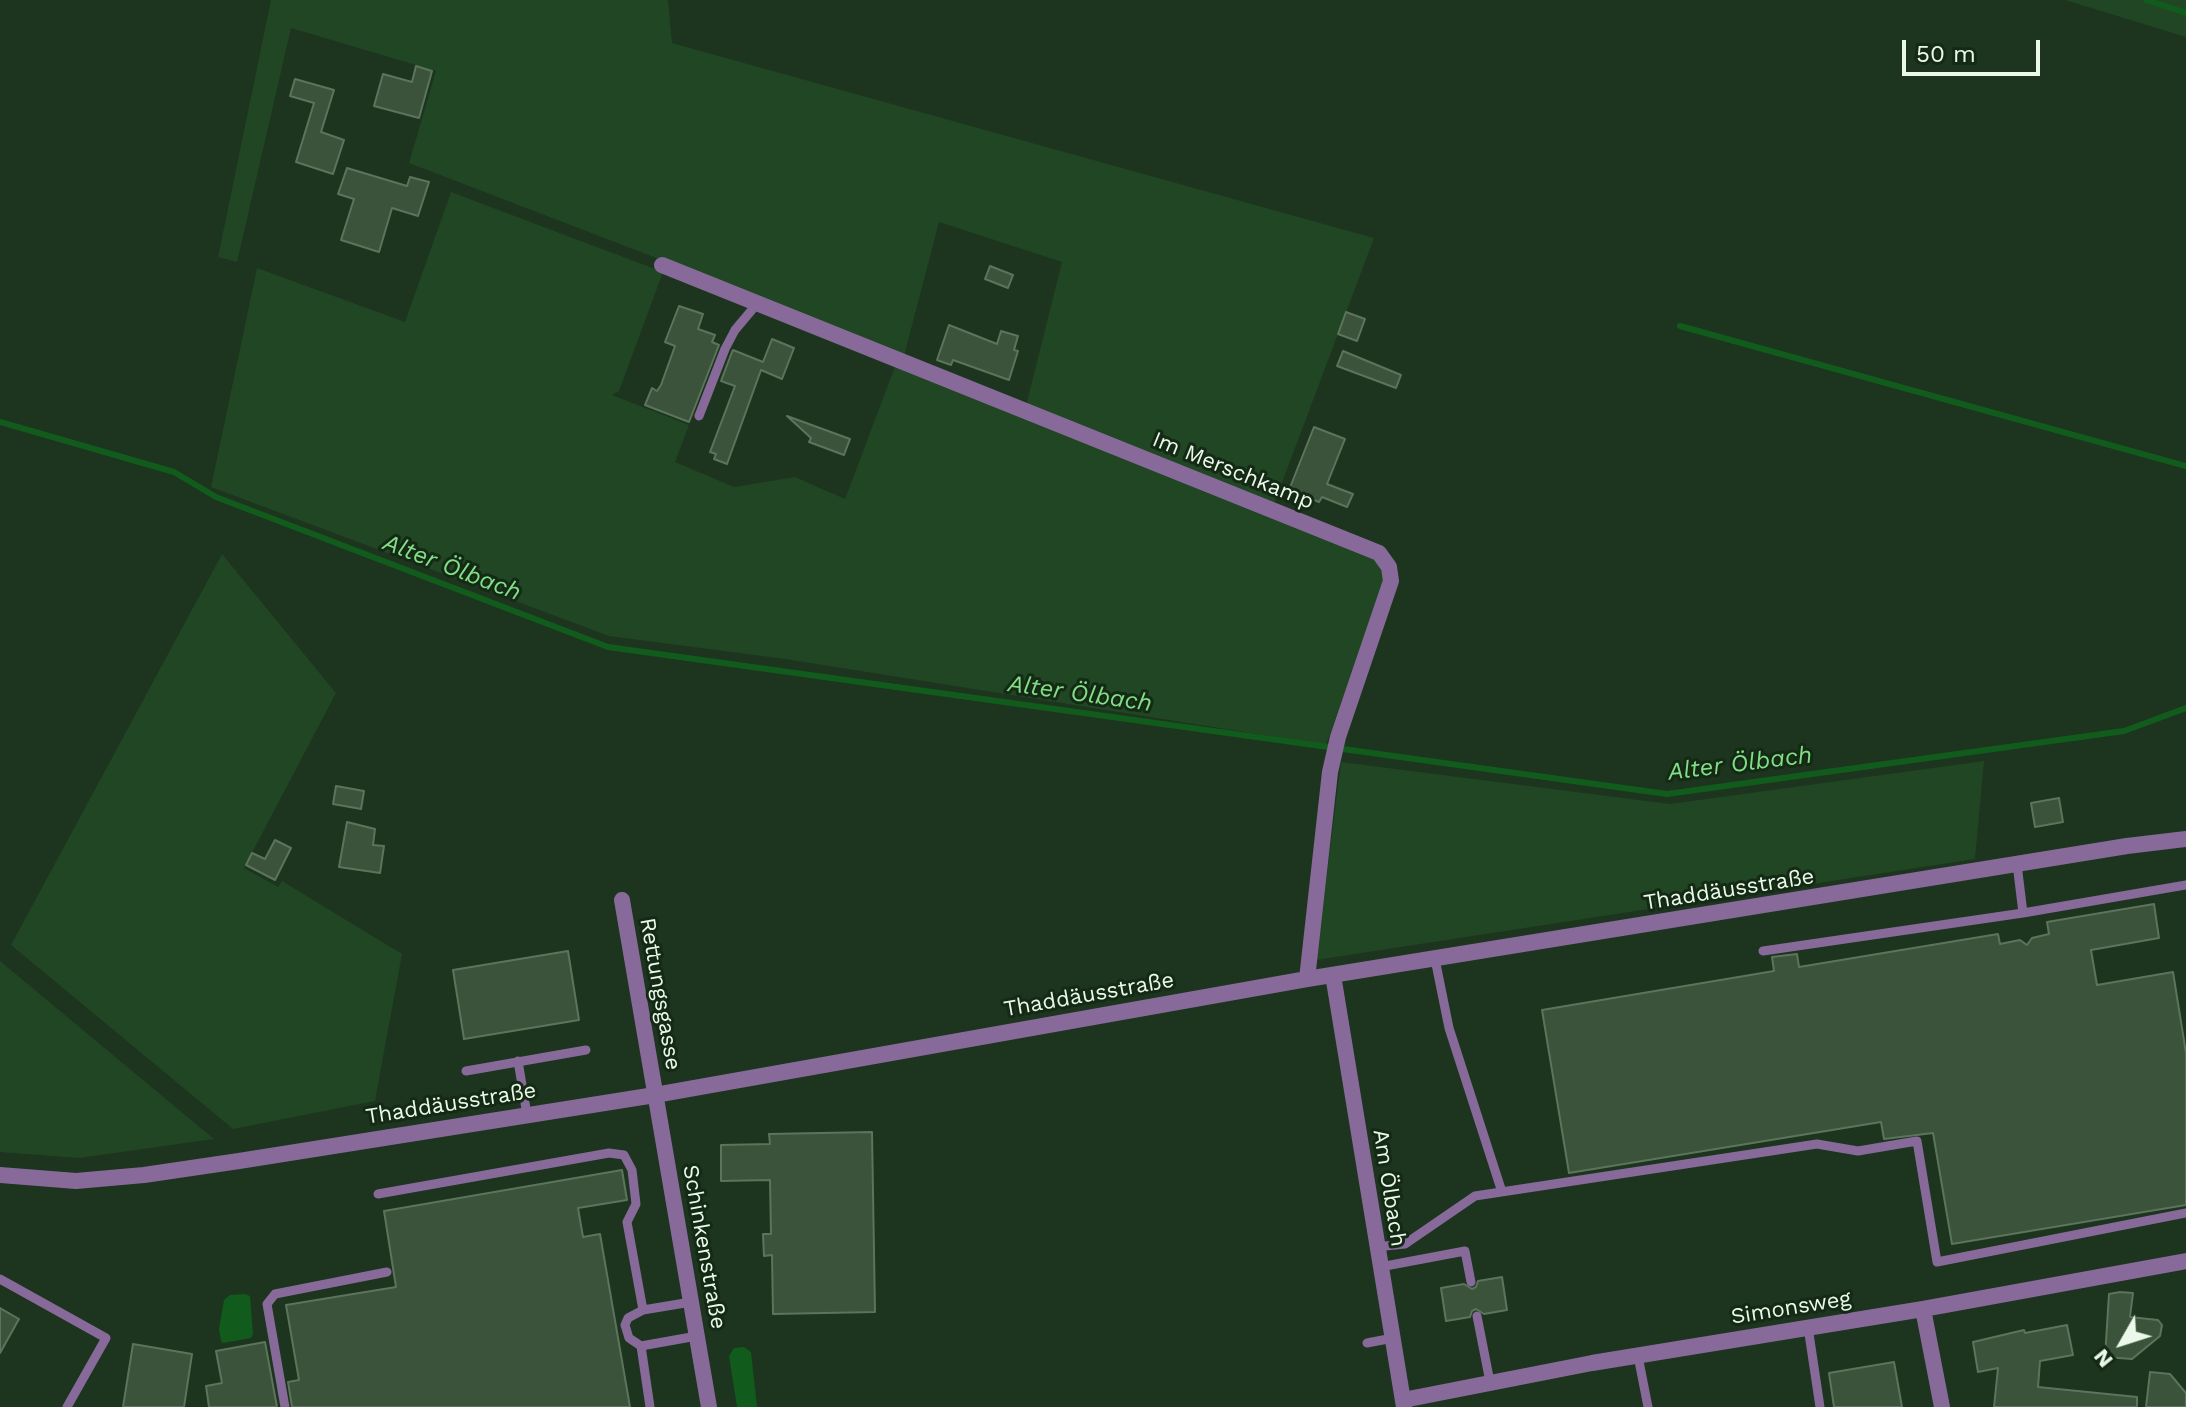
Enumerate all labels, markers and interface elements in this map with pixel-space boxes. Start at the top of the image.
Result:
scale bar [1906,24,2044,74]
text: 50 m [1916,40,1976,68]
street label: Im Merschkamp [1148,427,1318,515]
water label: Alter Ölbach [379,529,525,607]
water label: Alter Ölbach [1006,670,1154,718]
water label: Alter Ölbach [1666,741,1814,787]
street label: Thaddäusstraße [1642,863,1816,917]
street label: Rettungsgasse [634,916,686,1072]
street label: Thaddäusstraße [1002,967,1176,1023]
street label: Thaddäusstraße [364,1077,538,1131]
street label: Am Ölbach [1367,1127,1411,1249]
street label: Schinkenstraße [677,1163,731,1331]
street label: Simonsweg [1729,1285,1853,1331]
north arrow [2082,1303,2162,1383]
text: N [2088,1344,2118,1373]

